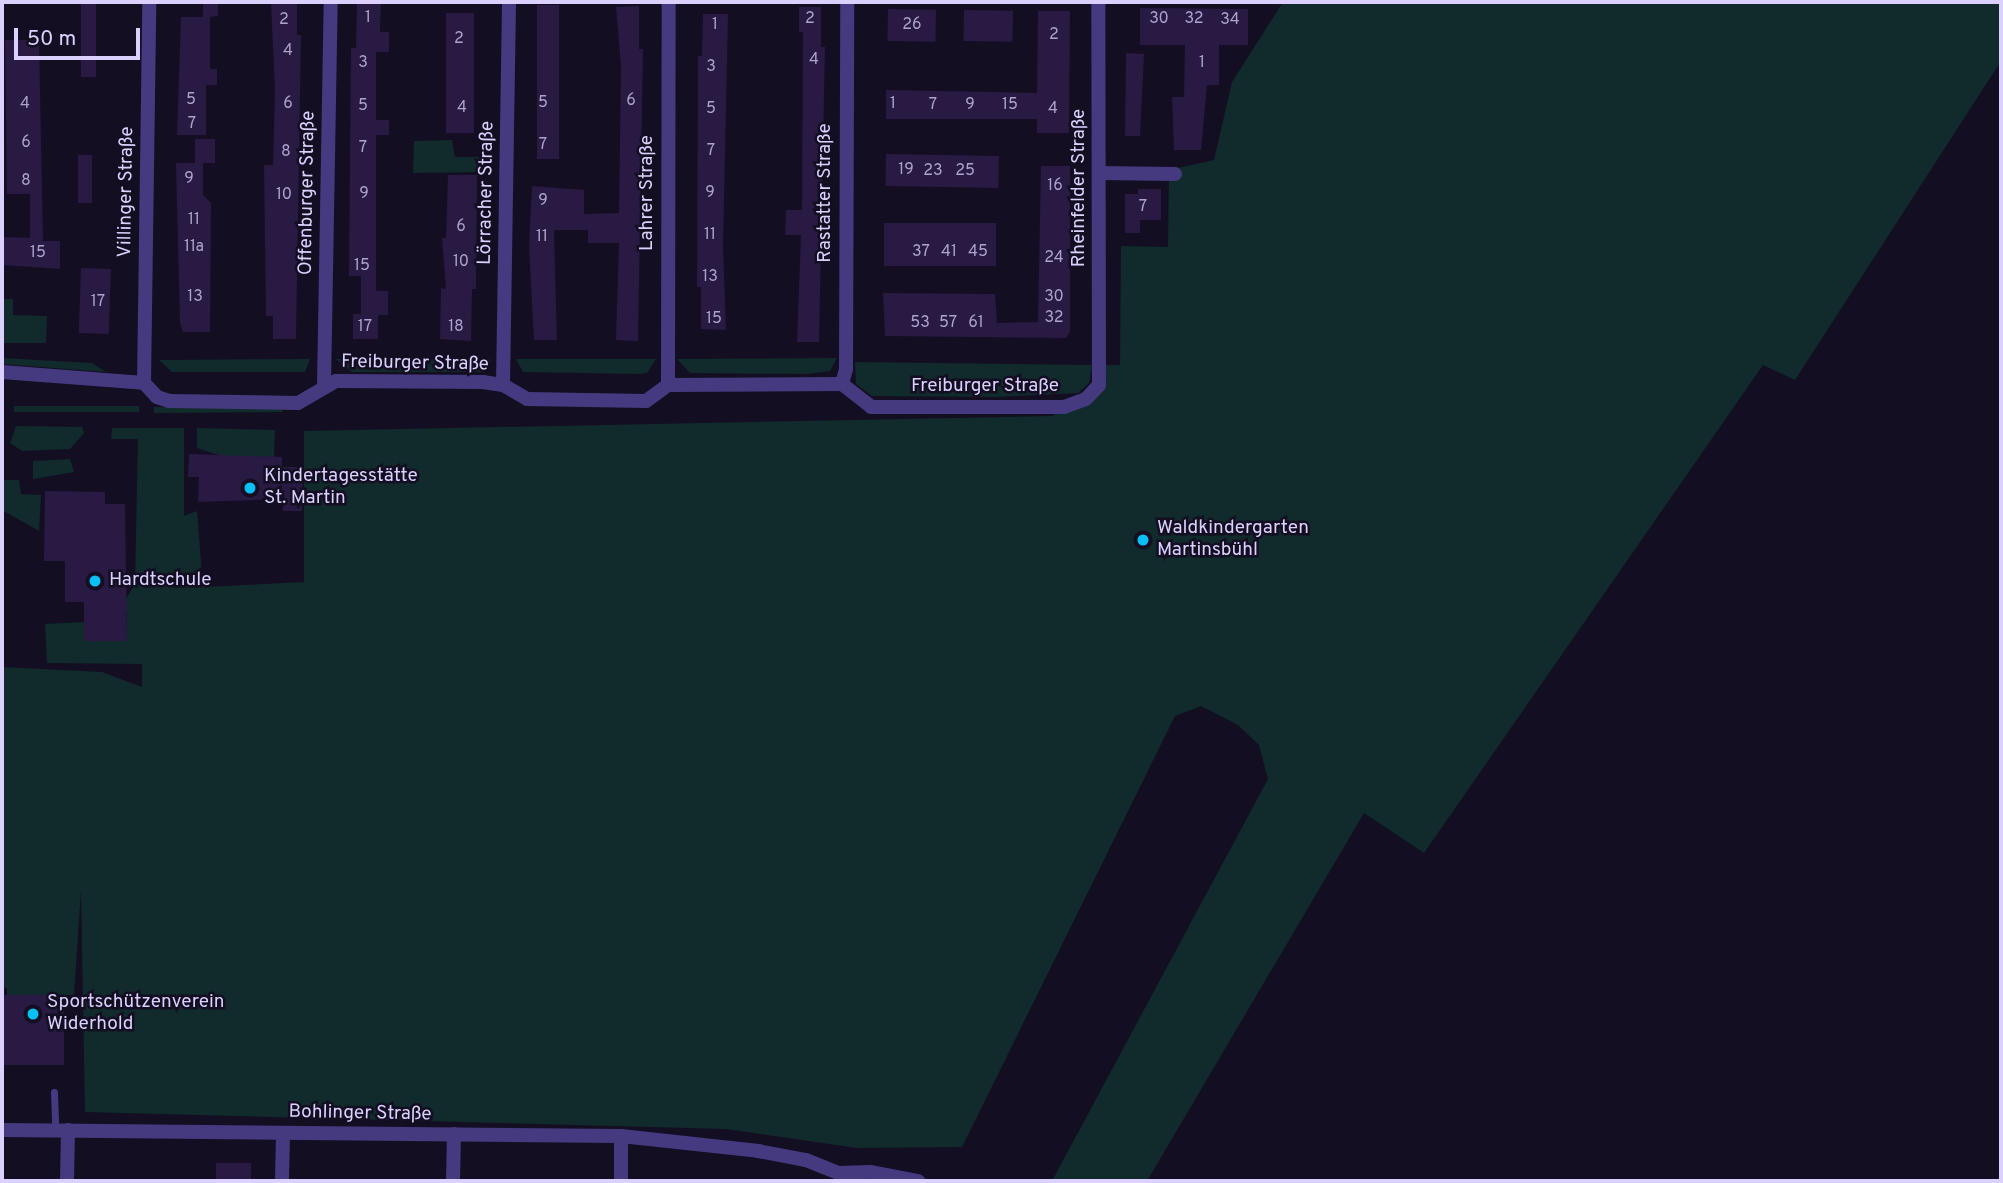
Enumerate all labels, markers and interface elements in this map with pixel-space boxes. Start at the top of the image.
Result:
house number: 1 [365,8,371,28]
house number: 2 [805,9,815,29]
house number: 30 [1149,9,1169,29]
house number: 32 [1184,9,1204,29]
house number: 2 [279,10,289,30]
house number: 34 [1220,10,1240,30]
scale bar [18,14,144,58]
house number: 1 [712,15,718,35]
house number: 26 [902,15,922,35]
house number: 2 [1049,25,1059,45]
text: 50 m [27,26,76,53]
house number: 2 [454,29,464,49]
house number: 4 [283,41,293,61]
house number: 4 [809,50,819,70]
house number: 3 [358,53,368,73]
house number: 1 [1199,53,1205,73]
house number: 3 [706,57,716,77]
house number: 5 [186,90,196,110]
house number: 6 [626,91,636,111]
house number: 5 [538,93,548,113]
house number: 4 [20,94,30,114]
house number: 6 [283,94,293,114]
house number: 1 [890,94,896,114]
house number: 7 [929,95,937,115]
house number: 9 [965,95,975,115]
house number: 15 [1002,95,1018,115]
house number: 5 [358,96,368,116]
house number: 4 [457,98,467,118]
house number: 5 [706,99,716,119]
house number: 4 [1048,99,1058,119]
street label: Rheinfelder Straße [1069,109,1091,267]
street label: Offenburger Straße [295,111,321,275]
house number: 7 [188,114,196,134]
street label: Lörracher Straße [474,121,500,265]
street label: Rastatter Straße [815,123,837,263]
street label: Villinger Straße [114,126,140,258]
house number: 6 [21,133,31,153]
house number: 7 [539,135,547,155]
street label: Lahrer Straße [637,135,659,251]
house number: 7 [359,138,367,158]
house number: 7 [707,141,715,161]
house number: 8 [281,142,291,162]
house number: 19 [898,160,914,180]
house number: 23 [923,161,943,181]
house number: 25 [955,161,975,181]
house number: 9 [184,169,194,189]
house number: 8 [21,171,31,191]
house number: 16 [1047,176,1063,196]
house number: 9 [705,183,715,203]
house number: 9 [359,184,369,204]
house number: 10 [276,185,292,205]
house number: 9 [538,191,548,211]
house number: 7 [1139,197,1147,217]
house number: 11 [188,210,200,230]
house number: 6 [456,217,466,237]
house number: 11 [704,225,716,245]
house number: 11 [536,227,548,247]
house number: 11a [184,237,204,257]
house number: 37 [912,242,930,262]
house number: 41 [941,242,957,262]
house number: 45 [968,242,988,262]
house number: 15 [30,243,46,263]
house number: 24 [1044,248,1064,268]
house number: 10 [453,252,469,272]
house number: 15 [354,256,370,276]
house number: 13 [702,267,718,287]
house number: 13 [187,287,203,307]
house number: 30 [1044,287,1064,307]
house number: 17 [91,292,105,312]
house number: 32 [1044,308,1064,328]
house number: 15 [706,309,722,329]
house number: 53 [910,313,930,333]
house number: 57 [939,313,957,333]
house number: 61 [968,313,984,333]
house number: 17 [358,317,372,337]
house number: 18 [448,317,464,337]
street label: Freiburger Straße [341,351,489,377]
street label: Freiburger Straße [911,376,1059,398]
place label: Kindertagesstätte St. Martin [264,466,418,510]
marker: Kindertagesstätte St. Martin [242,480,258,496]
place label: Waldkindergarten Martinsbühl [1157,518,1309,562]
marker: Waldkindergarten Martinsbühl [1135,532,1151,548]
place label: Hardtschule [109,570,211,592]
marker: Hardtschule [87,573,103,589]
place label: Sportschützenverein Widerhold [47,992,224,1036]
marker: Sportschützenverein Widerhold [25,1006,41,1022]
street label: Bohlinger Straße [288,1101,432,1127]

